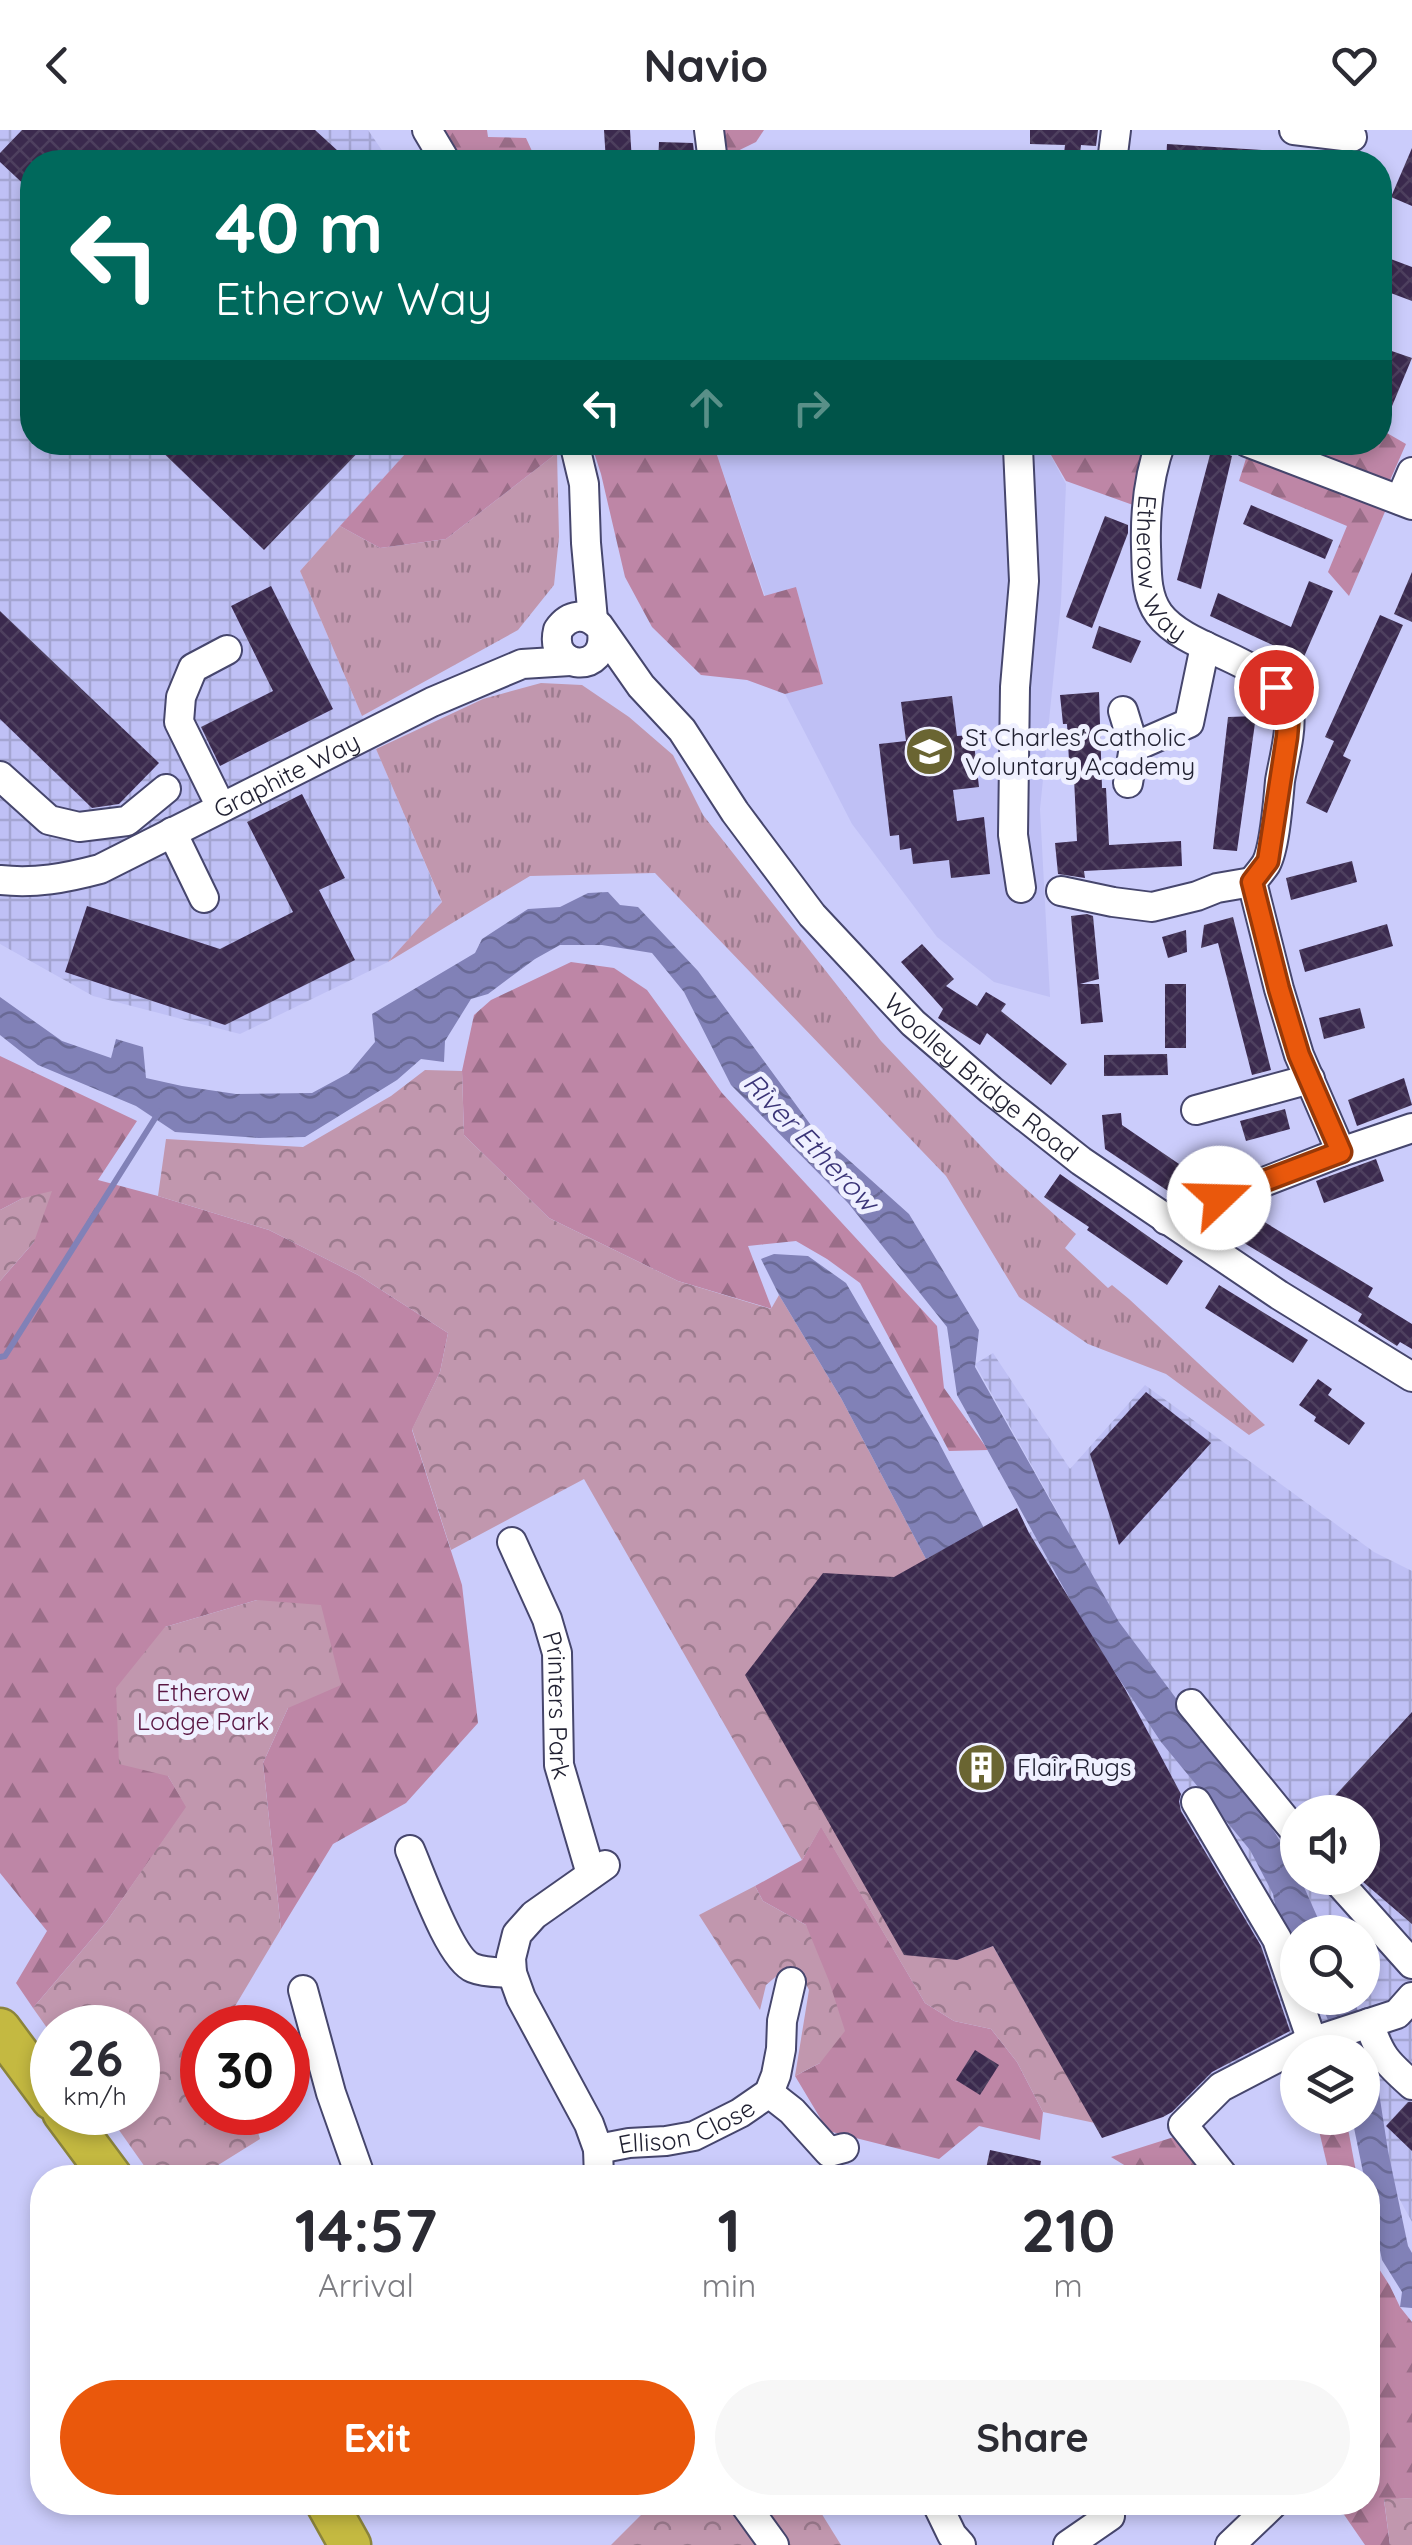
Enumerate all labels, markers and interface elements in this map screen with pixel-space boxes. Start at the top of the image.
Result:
text: Navio [644,37,768,93]
icon: back [30,38,85,93]
icon: heart [1327,38,1382,93]
text: 40 m [215,183,383,271]
icon: left [50,190,180,320]
text: Etherow Way [215,270,492,326]
icon: left [574,380,629,435]
icon: ahead [679,380,734,435]
icon: right [784,380,839,435]
street label: Etherow Way [1131,494,1193,648]
pin [1234,645,1319,730]
icon: arrive [1249,660,1304,715]
place label: St Charles' Catholic Voluntary Academy [965,721,1195,781]
street label: Graphite Way [208,725,364,824]
school or university icon: St Charles' Catholic Voluntary Academy [904,725,956,777]
street label: Woolley Bridge Road [878,986,1085,1168]
water label: River Etherow [737,1065,888,1220]
position arrow [1167,1146,1271,1250]
street label: Printers Park [536,1627,578,1783]
park label: Etherow Lodge Park [137,1676,269,1736]
building icon: Flair Rugs [956,1741,1008,1793]
place label: Flair Rugs [1017,1751,1131,1782]
map controls [1280,1795,1380,2135]
button: sound [1280,1795,1380,1895]
button: search [1280,1915,1380,2015]
speed limit sign: 30 [180,2005,310,2135]
text: 26 [67,2026,123,2089]
button: layers [1280,2035,1380,2135]
text: km/h [63,2080,127,2111]
street label: Ellison Close [616,2092,760,2160]
text: 14:57 [295,2192,437,2267]
text: 1 [717,2192,741,2267]
text: 210 [1021,2192,1115,2267]
text: Arrival [318,2265,414,2305]
text: min [702,2265,756,2305]
text: m [1054,2265,1083,2305]
button: Exit [60,2380,695,2495]
button: Share [715,2380,1350,2495]

